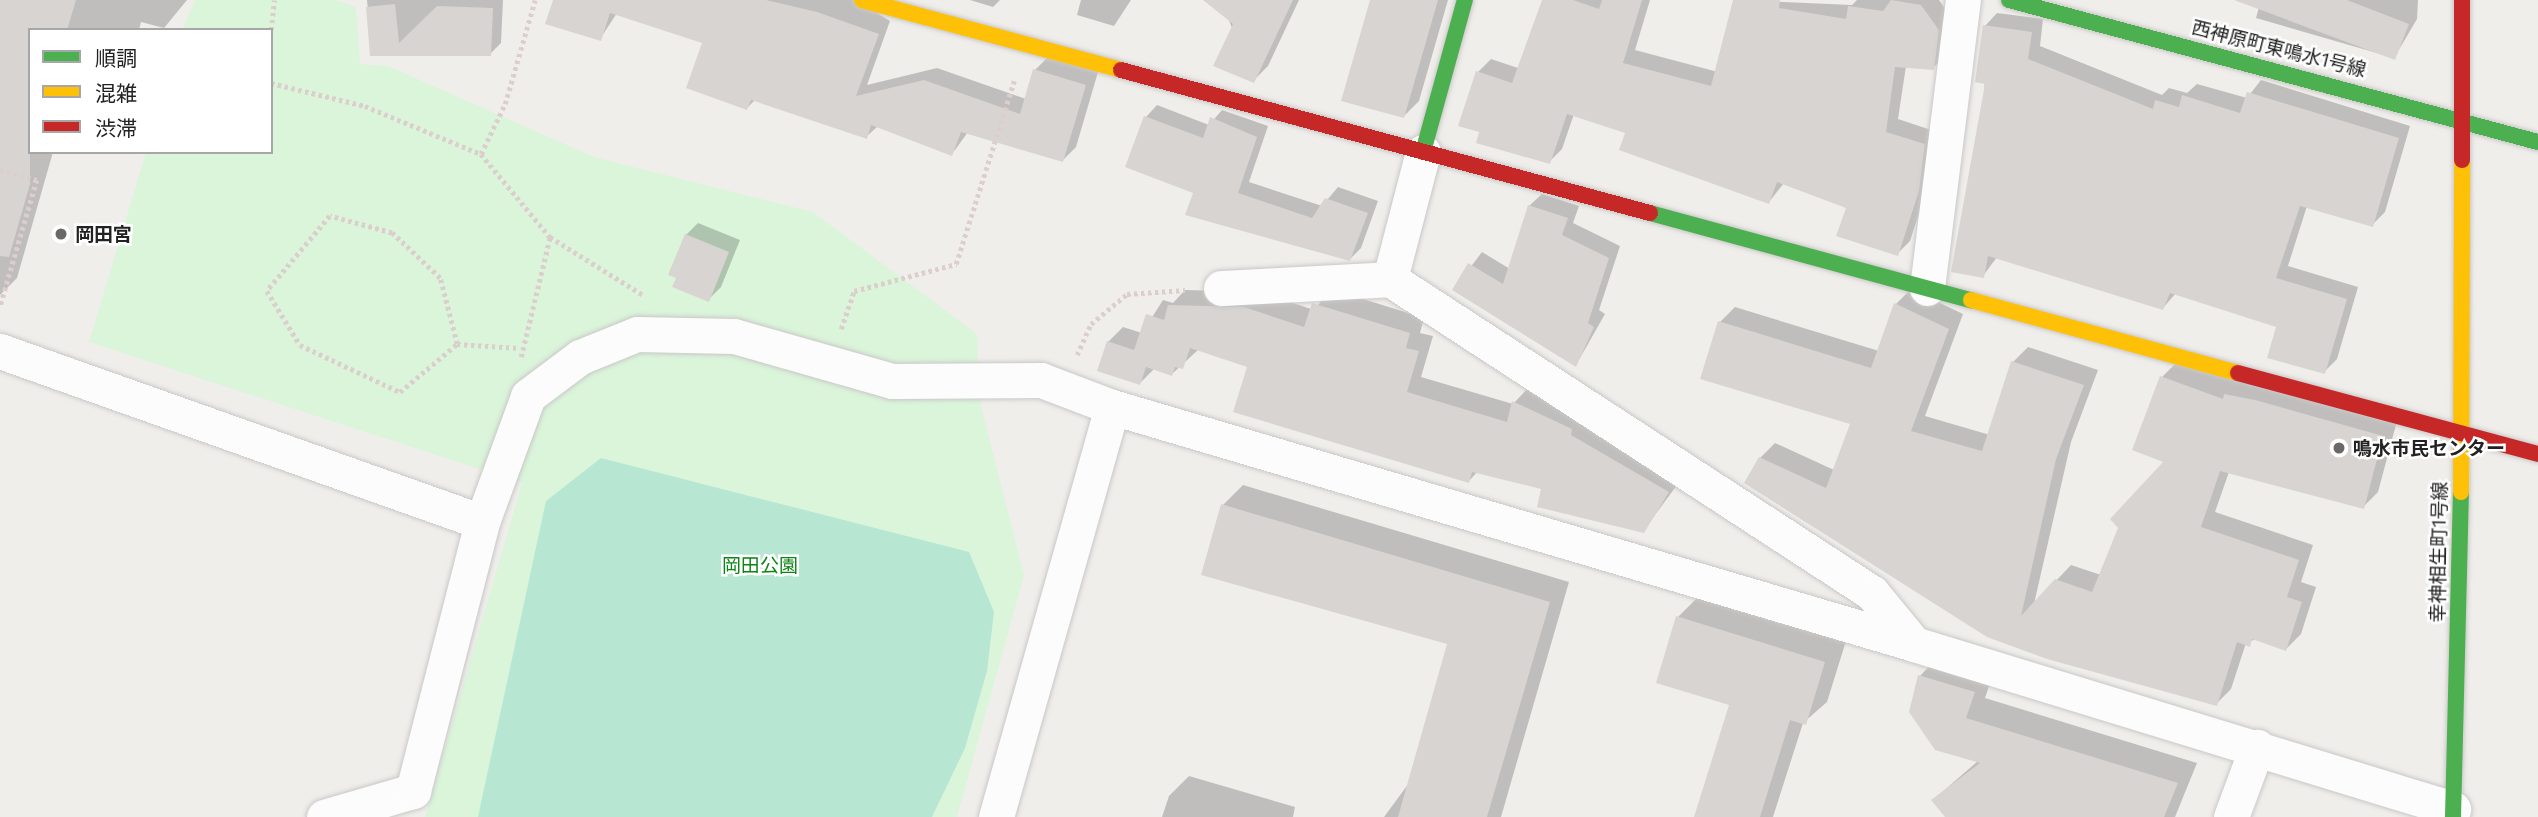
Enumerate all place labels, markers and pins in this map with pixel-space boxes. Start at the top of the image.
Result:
place label: 岡田宮 [75,223,132,245]
marker: 岡田宮 [53,226,69,242]
place label: 鳴水市民センター [2353,437,2505,459]
marker: 鳴水市民センター [2331,440,2347,456]

